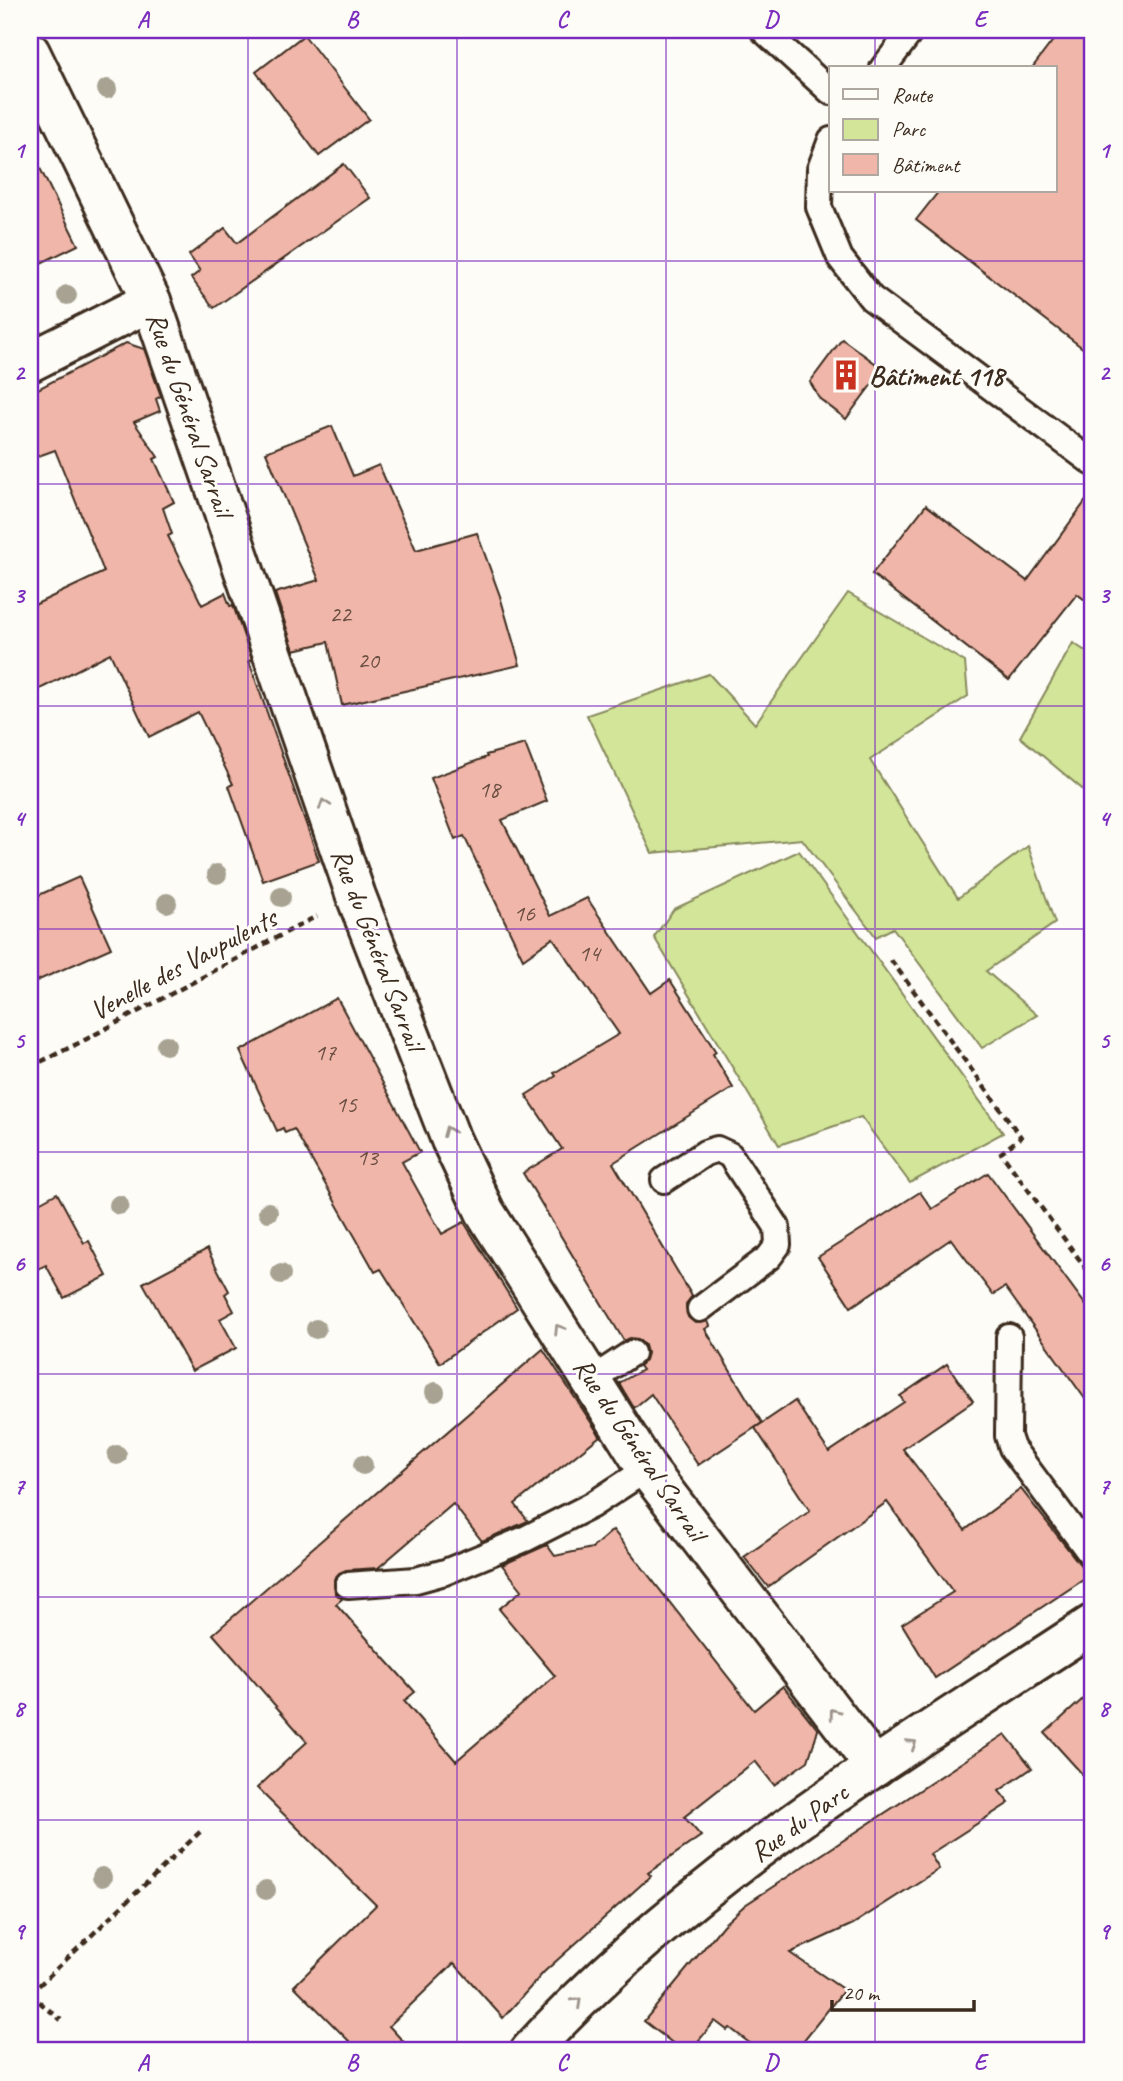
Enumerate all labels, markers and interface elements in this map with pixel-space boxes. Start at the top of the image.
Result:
text: A [137,5,151,34]
text: B [346,5,360,34]
text: C [557,5,571,34]
text: D [764,5,780,34]
text: E [974,5,990,34]
legend [829,66,1056,192]
text: Route [892,82,933,108]
text: Parc [892,116,927,142]
text: 1 [14,136,27,165]
text: 1 [1099,136,1112,165]
text: Bâtiment [892,152,961,178]
street label: Rue du Général Sarrail [139,308,243,525]
text: 2 [14,358,27,387]
building icon: Bâtiment 118 [829,358,863,392]
place label: Bâtiment 118 [869,358,1007,393]
text: 2 [1099,358,1112,387]
text: 3 [14,581,27,610]
text: 3 [1099,581,1112,610]
house number: 22 [329,599,353,629]
house number: 20 [357,645,381,675]
house number: 18 [478,774,502,804]
one-way arrow [318,799,332,811]
text: 4 [14,804,27,833]
text: 4 [1099,804,1112,833]
street label: Rue du Général Sarrail [323,843,434,1060]
house number: 16 [513,898,536,928]
street label: Venelle des Vaupulents [84,899,284,1028]
house number: 14 [578,938,602,968]
text: 5 [14,1026,26,1055]
text: 5 [1099,1026,1111,1055]
house number: 17 [314,1037,337,1067]
house number: 15 [335,1089,358,1119]
one-way arrow [442,1126,456,1138]
house number: 13 [356,1142,380,1172]
text: 6 [14,1249,27,1278]
text: 6 [1099,1249,1112,1278]
one-way arrow [554,1324,567,1337]
street label: Rue du Général Sarrail [566,1351,717,1552]
text: 7 [14,1472,27,1501]
text: 7 [1099,1472,1112,1501]
text: 8 [14,1694,27,1723]
text: 8 [1099,1694,1112,1723]
one-way arrow [829,1708,842,1721]
one-way arrow [904,1739,917,1752]
street label: Rue du Parc [743,1774,856,1869]
text: 9 [14,1917,27,1946]
text: 9 [1099,1917,1112,1946]
scale bar [832,1969,974,2013]
text: 20 m [843,1980,881,2006]
one-way arrow [569,1998,582,2011]
text: A [137,2048,151,2077]
text: B [346,2048,360,2077]
text: C [557,2048,571,2077]
text: D [764,2048,780,2077]
text: E [974,2048,990,2077]

